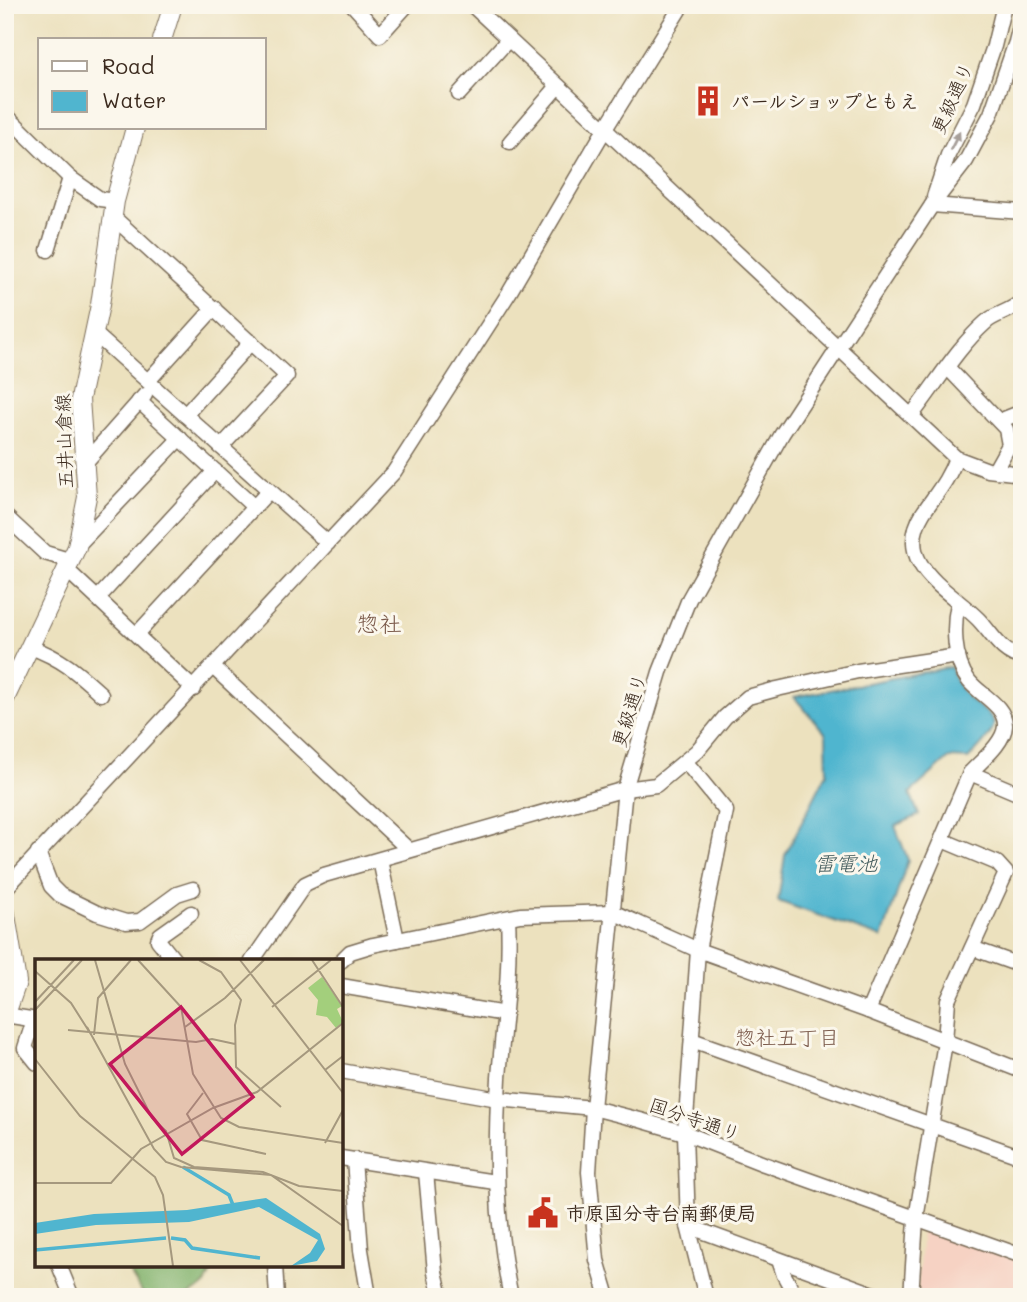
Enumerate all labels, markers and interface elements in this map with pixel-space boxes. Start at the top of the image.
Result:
legend [38,38,266,130]
text: Road [102,52,154,79]
street label: 更級通り [925,58,978,138]
building icon: パールショップともえ [691,84,725,118]
text: Water [102,86,166,113]
place label: パールショップともえ [731,88,919,113]
one-way arrow [949,131,960,151]
street label: 五井山倉線 [49,393,78,489]
district label: 惣社 [356,608,402,638]
street label: 更級通り [605,670,652,750]
water label: 雷電池 [815,849,878,876]
inset map [35,959,343,1267]
district label: 惣社五丁目 [735,1023,840,1050]
street label: 国分寺通り [646,1091,744,1146]
public building icon: 市原国分寺台南郵便局 [526,1196,560,1230]
place label: 市原国分寺台南郵便局 [566,1200,756,1225]

